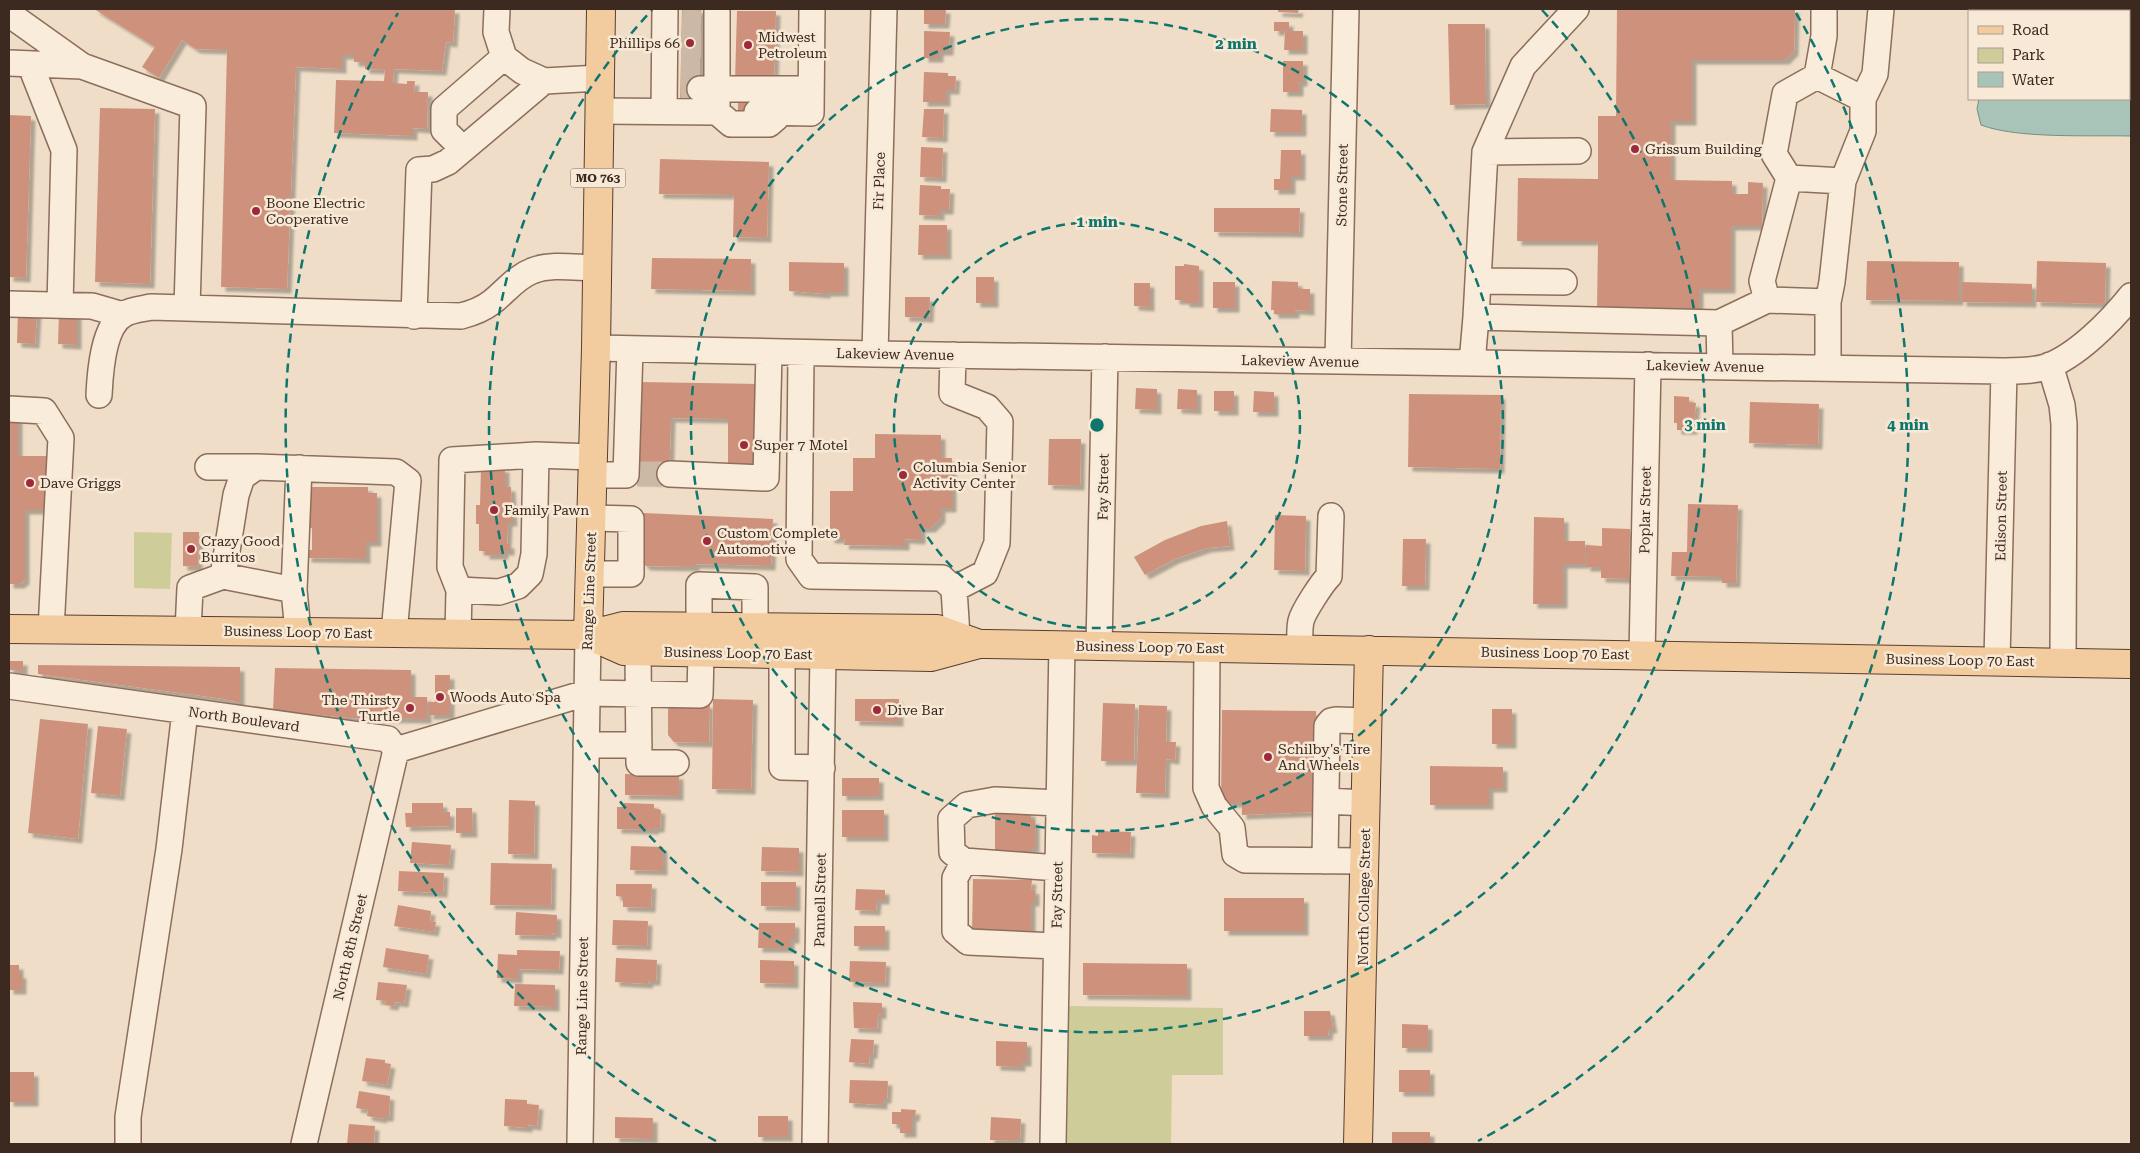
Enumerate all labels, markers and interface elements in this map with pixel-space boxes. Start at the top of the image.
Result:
legend [1968,10,2130,100]
text: Road [2012,21,2049,39]
place label: Midwest Petroleum [758,29,828,61]
place label: Phillips 66 [609,35,680,51]
text: 2 min [1215,35,1257,53]
marker: Phillips 66 [684,37,696,49]
marker: Midwest Petroleum [742,39,754,51]
text: Park [2012,46,2046,64]
text: Water [2012,71,2054,89]
place label: Grissum Building [1645,141,1762,157]
street label: Stone Street [1333,143,1351,227]
marker: Grissum Building [1629,143,1641,155]
street label: Fir Place [870,151,888,210]
road number: MO 763 [570,168,626,188]
place label: Boone Electric Cooperative [266,195,365,227]
marker: Boone Electric Cooperative [250,205,262,217]
text: 1 min [1076,213,1118,231]
street label: Lakeview Avenue [836,345,954,363]
street label: Lakeview Avenue [1241,352,1359,370]
street label: Lakeview Avenue [1646,357,1764,375]
centre of rings [1088,416,1106,434]
text: 3 min [1684,416,1726,434]
text: 4 min [1887,416,1929,434]
place label: Super 7 Motel [754,437,848,453]
marker: Super 7 Motel [738,439,750,451]
street label: Fay Street [1094,453,1112,521]
place label: Columbia Senior Activity Center [913,459,1027,491]
street label: Poplar Street [1636,466,1654,554]
marker: Columbia Senior Activity Center [897,469,909,481]
street label: Edison Street [1992,471,2010,561]
place label: Dave Griggs [40,475,121,491]
marker: Dave Griggs [24,477,36,489]
place label: Family Pawn [504,502,589,518]
marker: Family Pawn [488,504,500,516]
place label: Custom Complete Automotive [717,525,838,557]
street label: Range Line Street [579,531,599,651]
place label: Crazy Good Burritos [201,533,280,565]
marker: Custom Complete Automotive [701,535,713,547]
marker: Crazy Good Burritos [185,543,197,555]
street label: Business Loop 70 East [223,623,373,641]
street label: Business Loop 70 East [1075,638,1225,656]
street label: Business Loop 70 East [663,644,813,662]
street label: Business Loop 70 East [1480,644,1630,662]
street label: Business Loop 70 East [1885,651,2035,669]
place label: Woods Auto Spa [450,689,561,705]
marker: Woods Auto Spa [434,691,446,703]
place label: The Thirsty Turtle [321,692,401,724]
marker: The Thirsty Turtle [404,702,416,714]
place label: Dive Bar [887,702,944,718]
street label: North Boulevard [187,703,301,735]
marker: Dive Bar [871,704,883,716]
place label: Schilby's Tire And Wheels [1278,741,1371,773]
marker: Schilby's Tire And Wheels [1262,751,1274,763]
street label: North College Street [1355,828,1373,966]
street label: Pannell Street [811,853,829,947]
street label: Fay Street [1048,861,1066,929]
street label: North 8th Street [330,892,370,1002]
street label: Range Line Street [573,937,591,1055]

